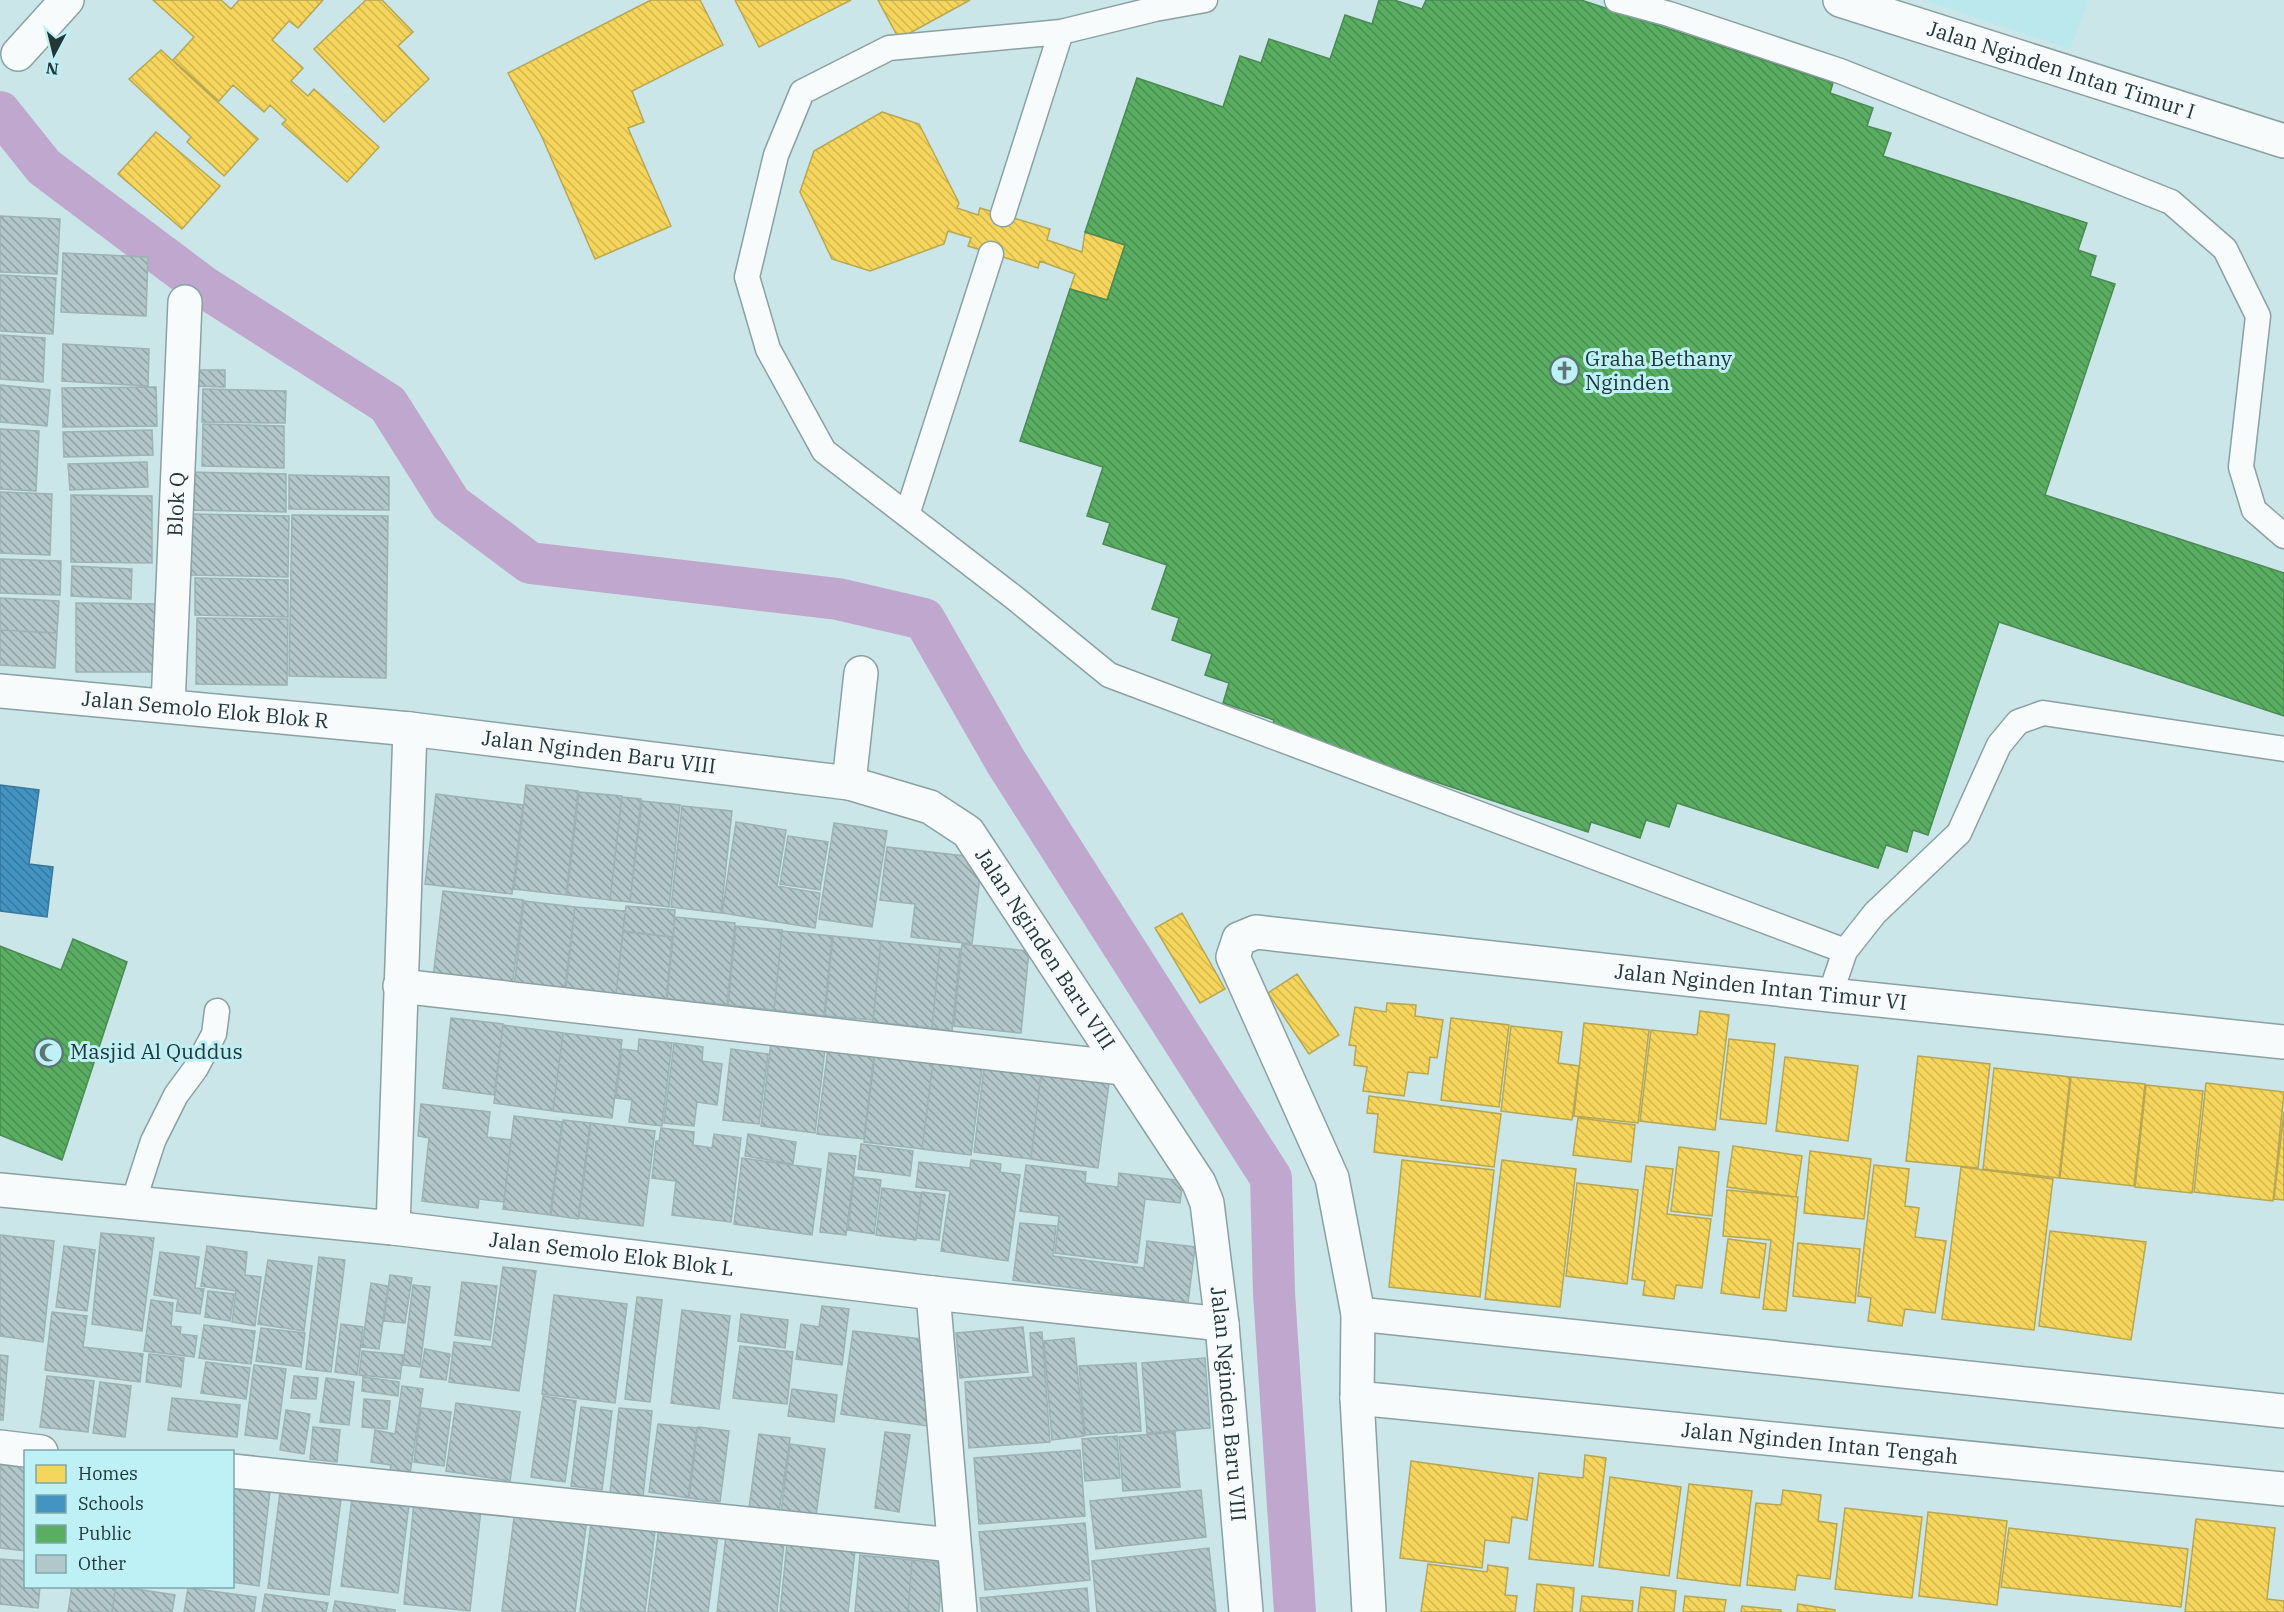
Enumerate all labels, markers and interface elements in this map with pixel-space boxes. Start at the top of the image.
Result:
street label: Jalan Nginden Intan Timur I [1924,14,2199,125]
north arrow [24,24,84,84]
text: N [45,58,60,80]
place label: Graha Bethany Nginden [1585,344,1733,396]
church icon: Graha Bethany Nginden [1548,355,1580,387]
street label: Blok Q [160,471,191,537]
street label: Jalan Semolo Elok Blok R [81,684,330,734]
street label: Jalan Nginden Baru VIII [480,723,718,780]
street label: Jalan Nginden Baru VIII [969,842,1122,1055]
street label: Jalan Nginden Intan Timur VI [1613,956,1908,1016]
mosque icon: Masjid Al Quddus [33,1036,65,1068]
place label: Masjid Al Quddus [70,1037,243,1065]
street label: Jalan Semolo Elok Blok L [488,1225,736,1282]
street label: Jalan Nginden Baru VIII [1204,1285,1253,1523]
street label: Jalan Nginden Intan Tengah [1680,1415,1960,1470]
legend [24,1450,234,1588]
text: Homes [78,1462,138,1485]
text: Schools [78,1492,144,1515]
text: Public [78,1522,132,1545]
text: Other [78,1552,126,1575]

